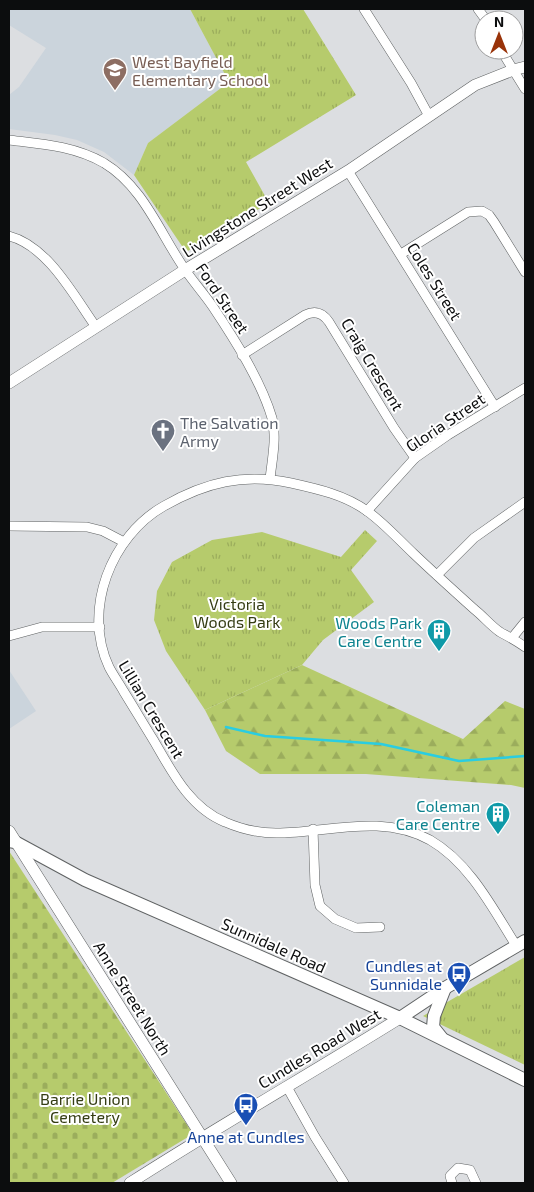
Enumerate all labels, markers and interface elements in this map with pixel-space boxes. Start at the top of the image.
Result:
north arrow [474,10,524,60]
text: N [494,13,504,30]
place label: West Bayfield Elementary School [132,52,268,89]
school or university icon: West Bayfield Elementary School [102,57,128,91]
street label: Livingstone Street West [179,153,335,261]
street label: Coles Street [404,239,466,323]
street label: Ford Street [192,259,254,337]
street label: Craig Crescent [338,314,408,414]
street label: Gloria Street [402,389,488,455]
place label: The Salvation Army [180,413,279,450]
church icon: The Salvation Army [150,418,176,452]
park label: Victoria Woods Park [194,594,280,631]
place label: Woods Park Care Centre [335,613,422,650]
building icon: Woods Park Care Centre [426,618,452,652]
street label: Lillian Crescent [115,657,189,761]
place label: Coleman Care Centre [396,796,480,833]
building icon: Coleman Care Centre [485,801,511,835]
street label: Sunnidale Road [219,913,329,977]
street label: Anne Street North [90,937,176,1059]
place label: Cundles at Sunnidale [365,956,442,993]
bus stop icon: Cundles at Sunnidale [446,961,472,995]
street label: Cundles Road West [254,1004,384,1092]
park label: Barrie Union Cemetery [40,1089,130,1126]
bus stop icon: Anne at Cundles [233,1092,259,1126]
place label: Anne at Cundles [187,1127,305,1146]

